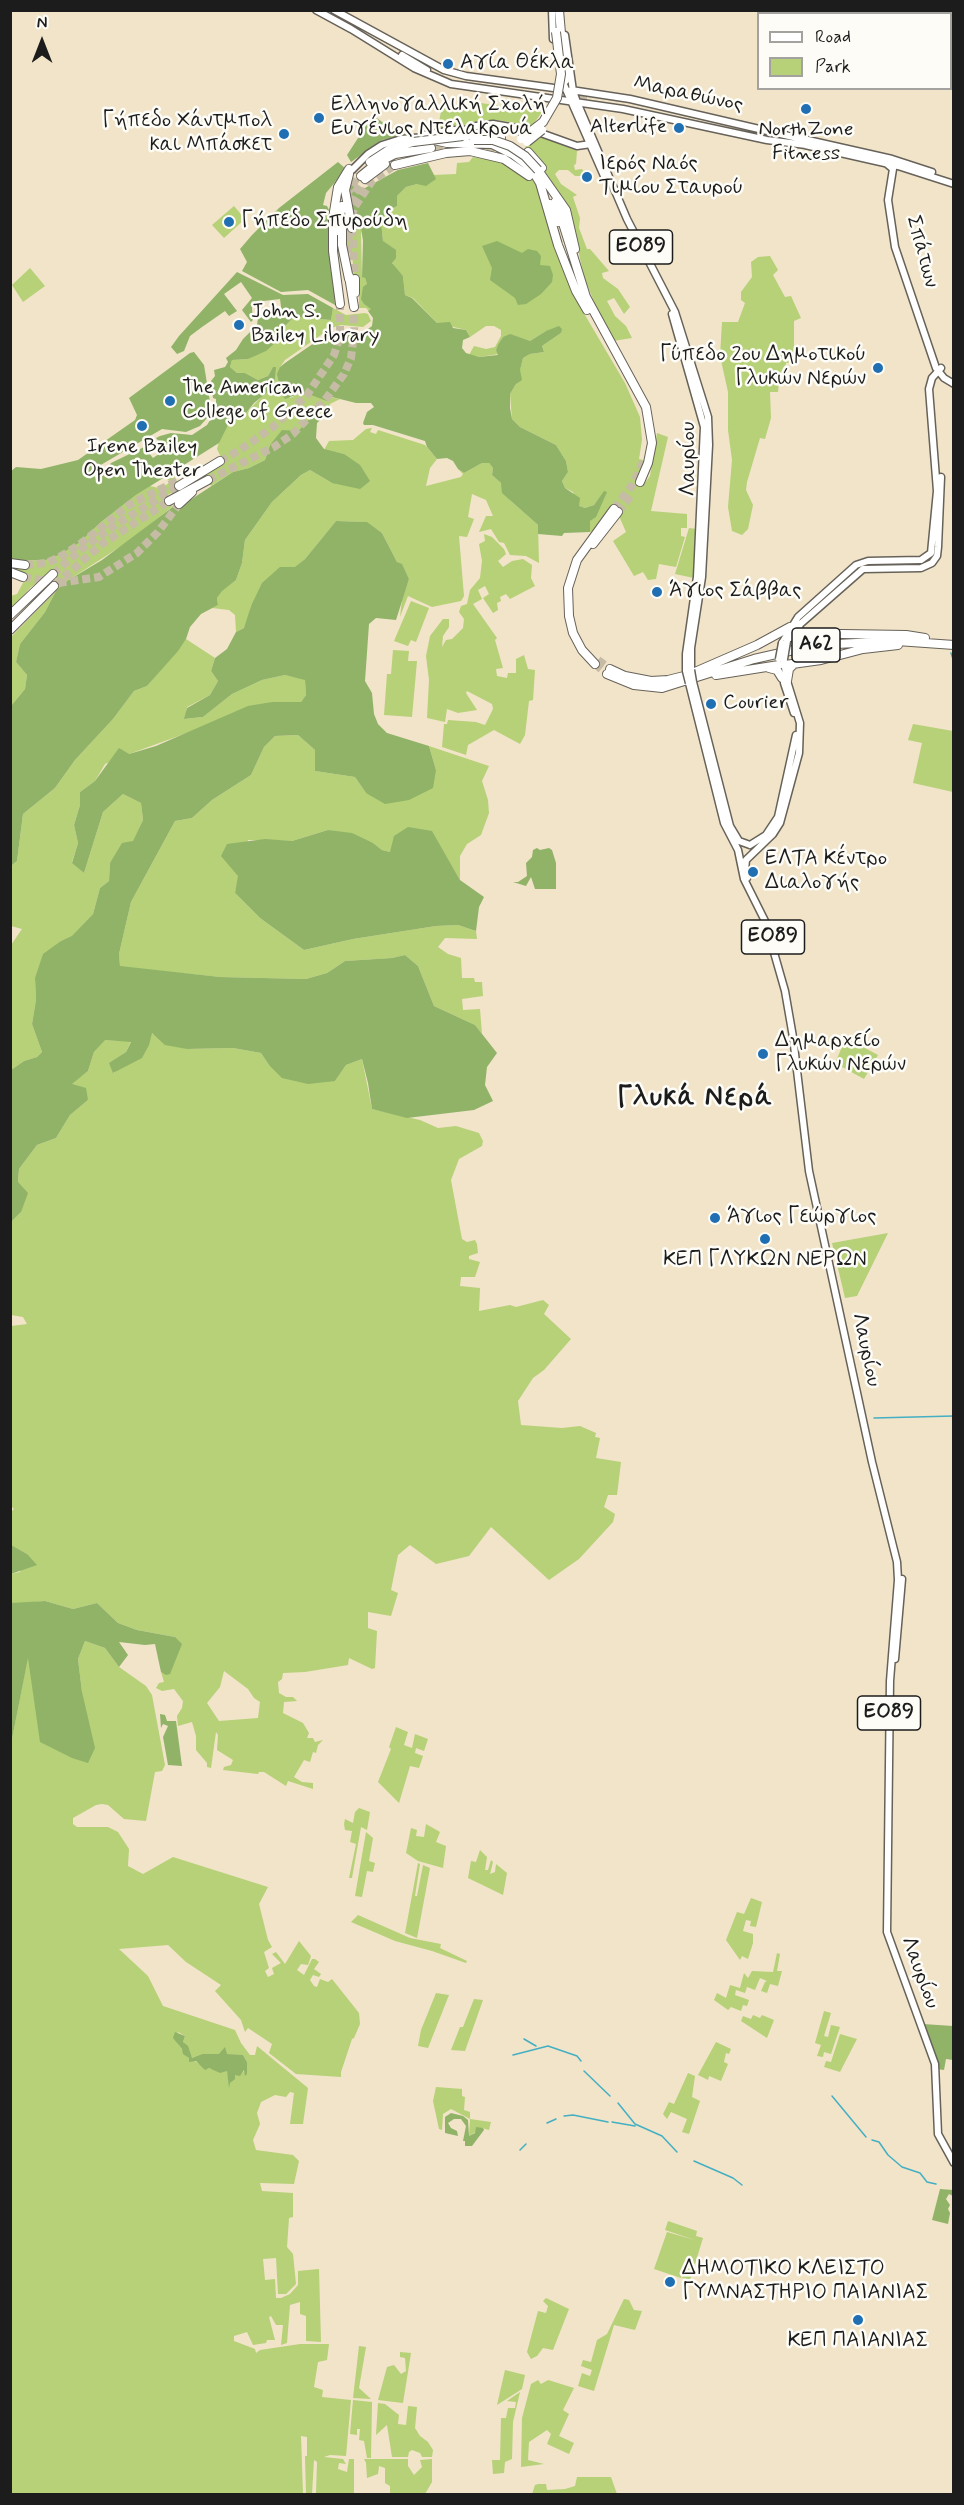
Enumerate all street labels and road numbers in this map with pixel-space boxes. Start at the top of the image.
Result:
street label: Μαραθώνος [631,71,745,119]
street label: Σπάτων [899,213,943,291]
road number: ΕΟ89 [610,230,672,264]
street label: Λαυρίου [677,422,703,496]
road number: Α62 [792,628,840,662]
road number: ΕΟ89 [742,920,804,954]
street label: Λαυρίου [845,1311,885,1389]
road number: ΕΟ89 [858,1696,920,1730]
street label: Λαυρίου [894,1933,944,2013]

